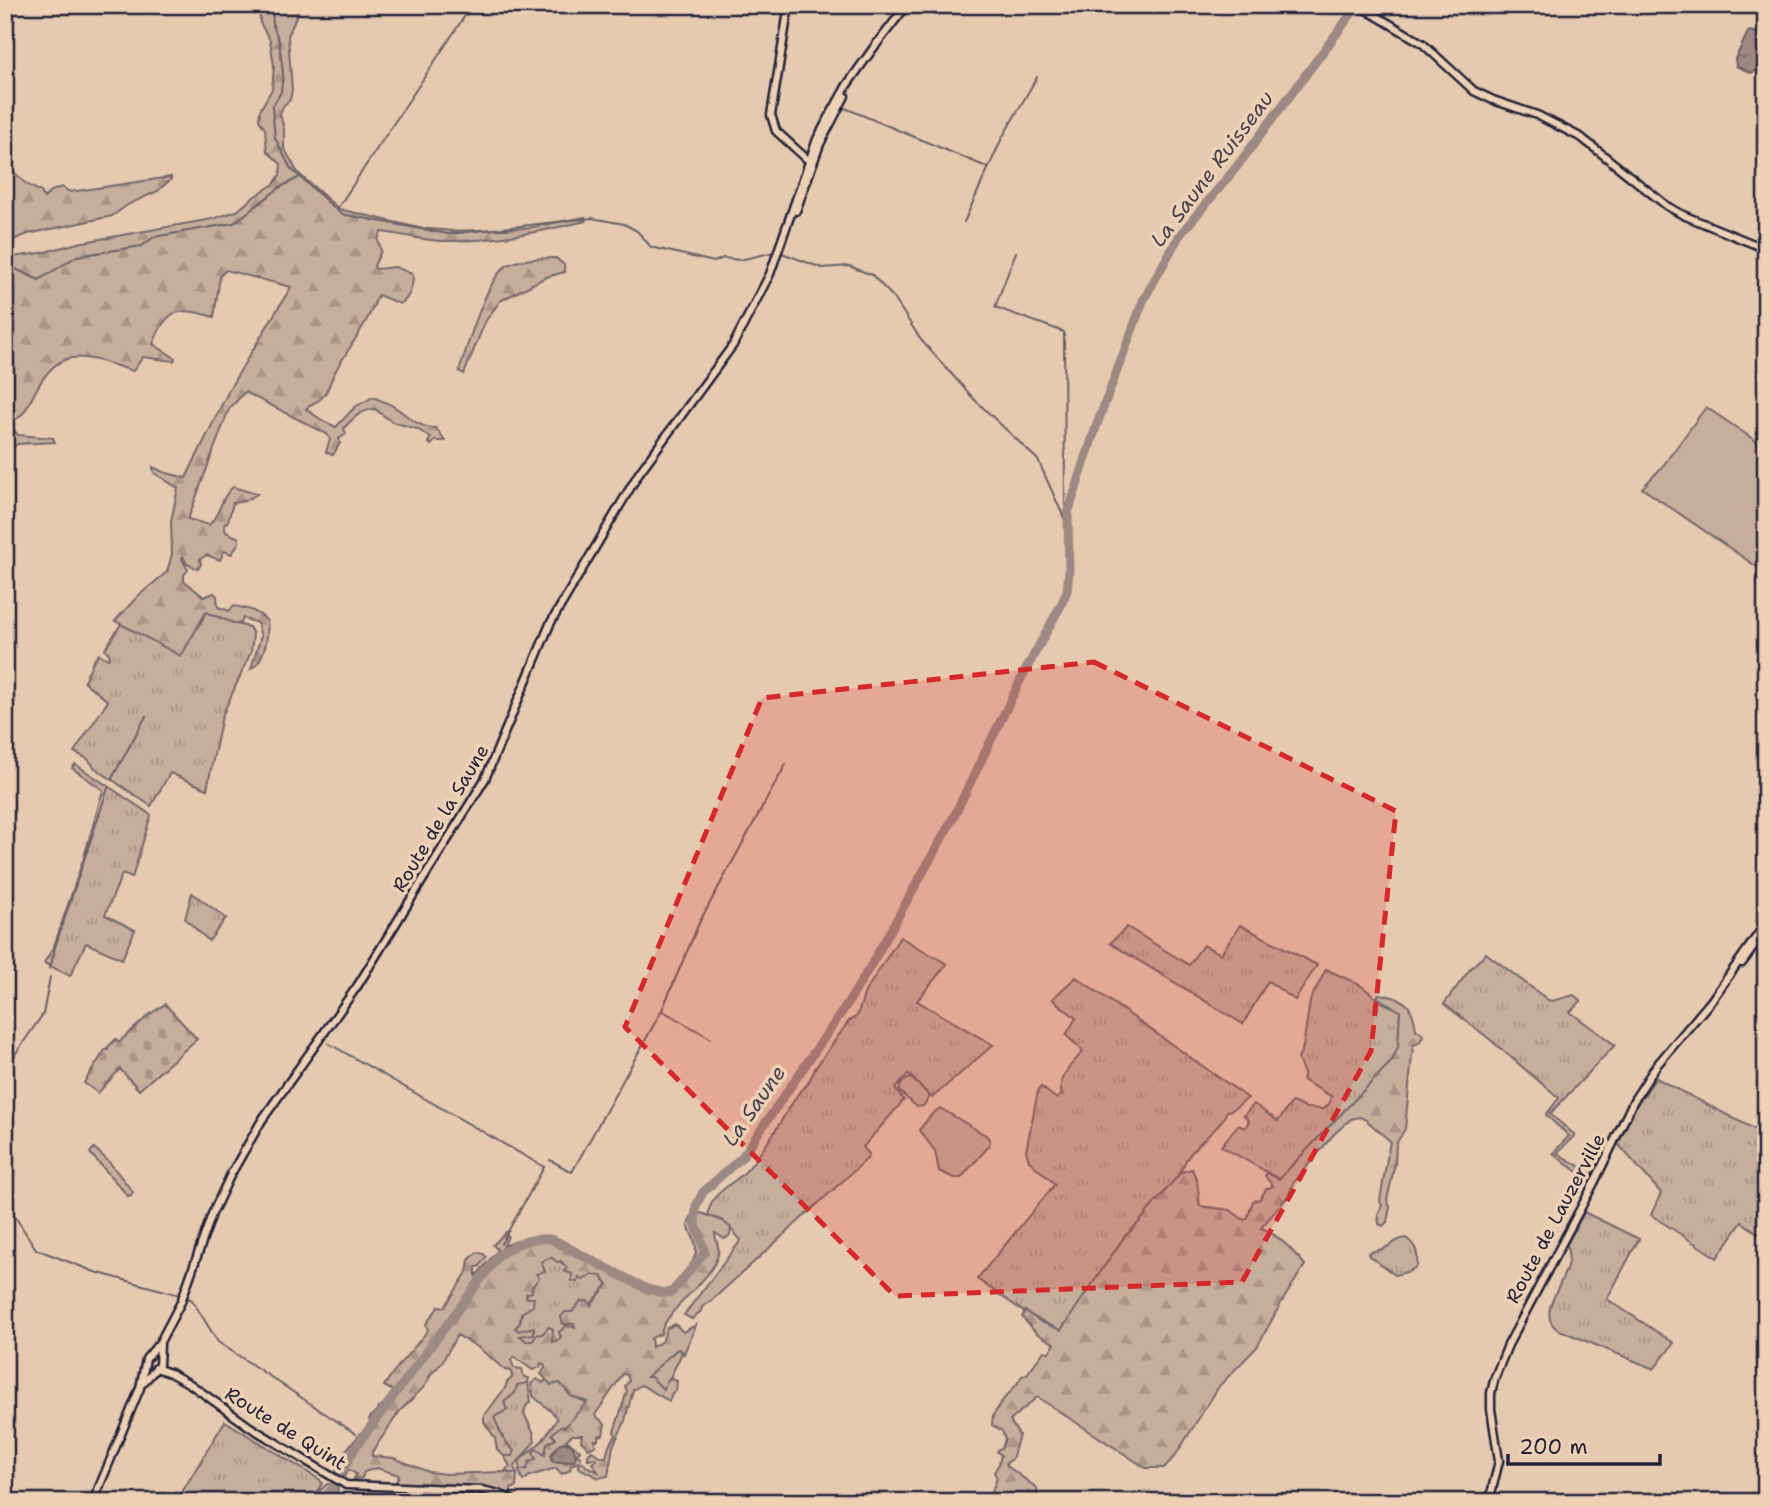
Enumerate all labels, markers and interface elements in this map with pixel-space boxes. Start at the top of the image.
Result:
water label: La Saune Ruisseau [1144,85,1280,253]
street label: Route de la Saune [386,740,494,897]
water label: La Saune [716,1060,792,1152]
street label: Route de Lauzerville [1500,1129,1611,1307]
street label: Route de Quint [220,1381,351,1476]
scale bar [1508,1423,1661,1467]
text: 200 m [1519,1433,1588,1461]

